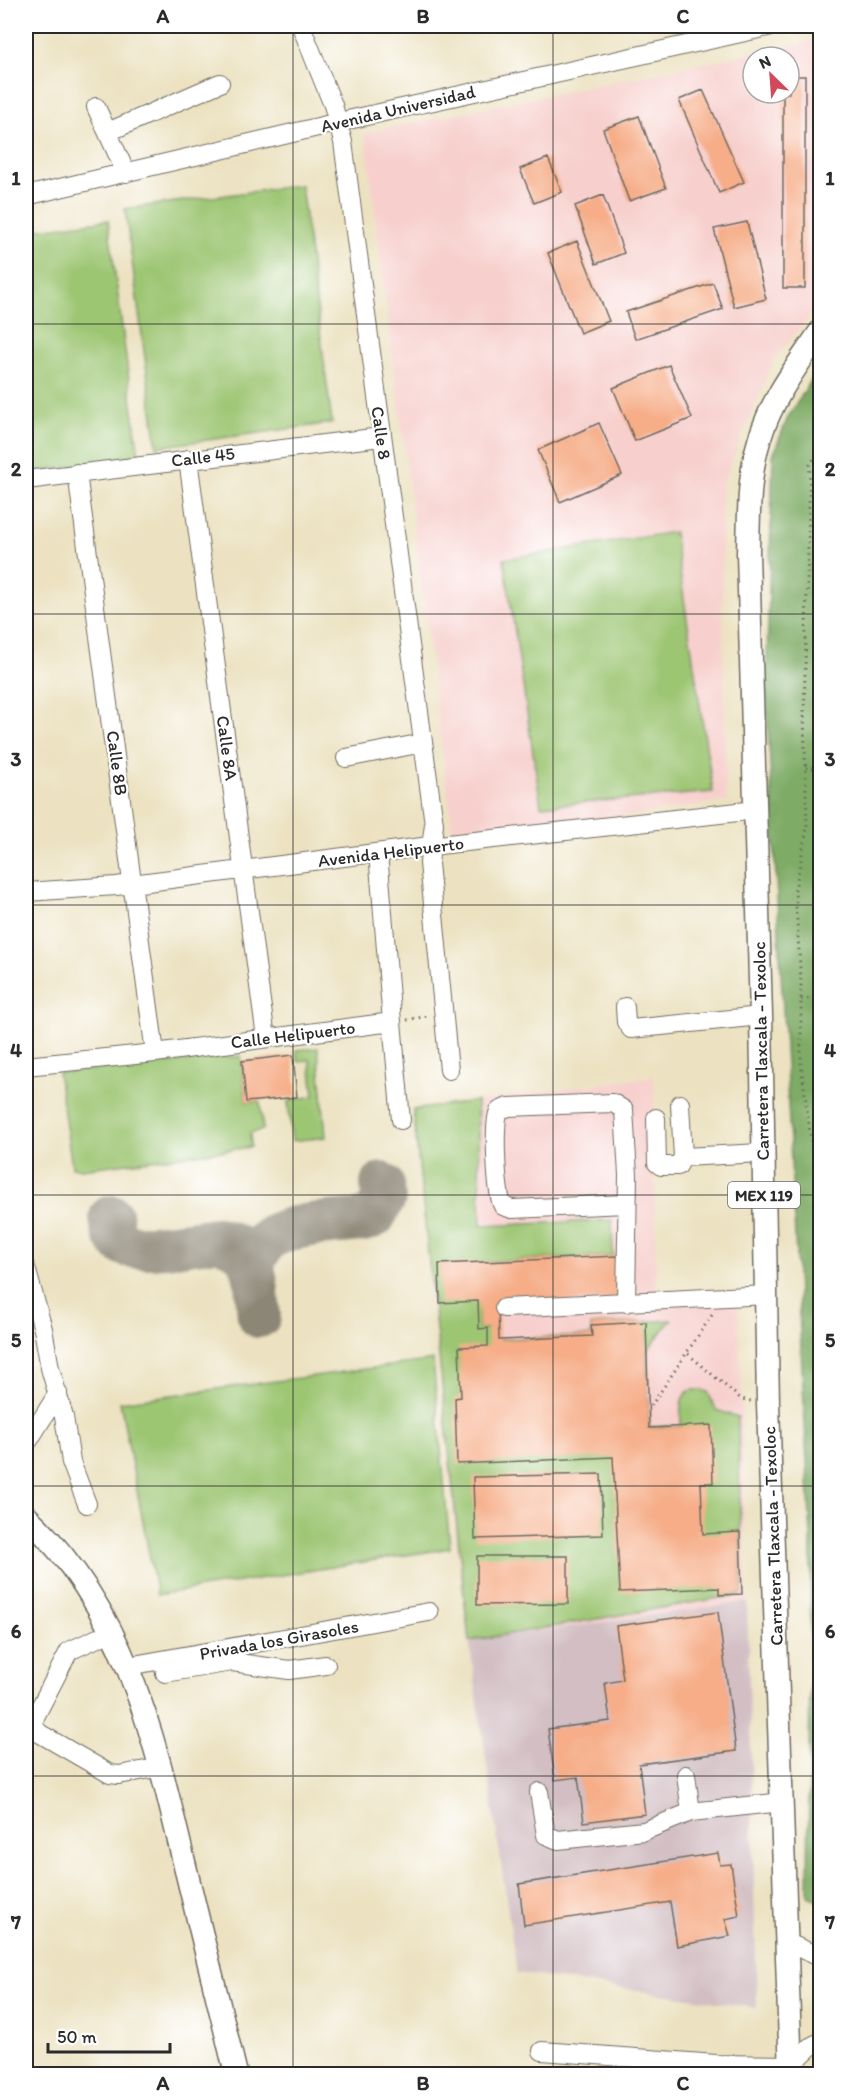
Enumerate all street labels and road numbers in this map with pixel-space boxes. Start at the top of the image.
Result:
street label: Avenida Universidad [319,80,478,137]
street label: Calle 8 [366,405,396,461]
street label: Calle 45 [170,442,236,472]
street label: Calle 8A [212,714,242,782]
street label: Calle 8B [102,729,132,797]
street label: Avenida Helipuerto [317,832,465,872]
street label: Carretera Tlaxcala - Texoloc [748,941,774,1161]
street label: Calle Helipuerto [229,1016,357,1054]
road number: MEX 119 [728,1182,800,1208]
street label: Carretera Tlaxcala - Texoloc [758,1426,788,1646]
street label: Privada los Girasoles [198,1615,360,1665]

